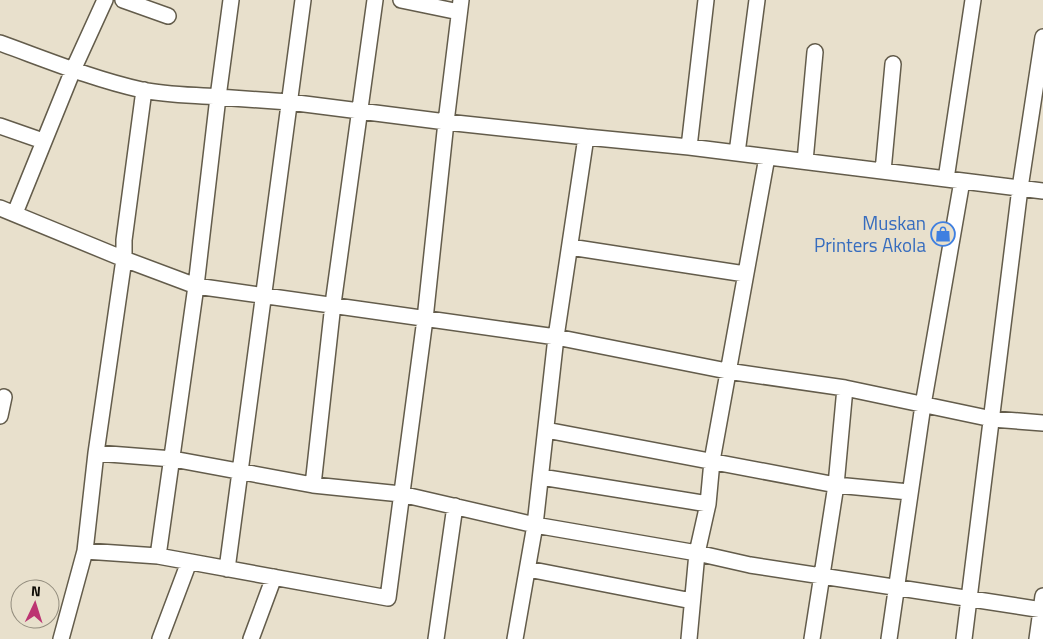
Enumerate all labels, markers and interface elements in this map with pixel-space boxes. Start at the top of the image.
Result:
place label: Muskan Printers Akola [814,208,926,259]
shop icon: Muskan Printers Akola [930,221,956,247]
north arrow [10,579,60,629]
text: N [30,580,42,601]

